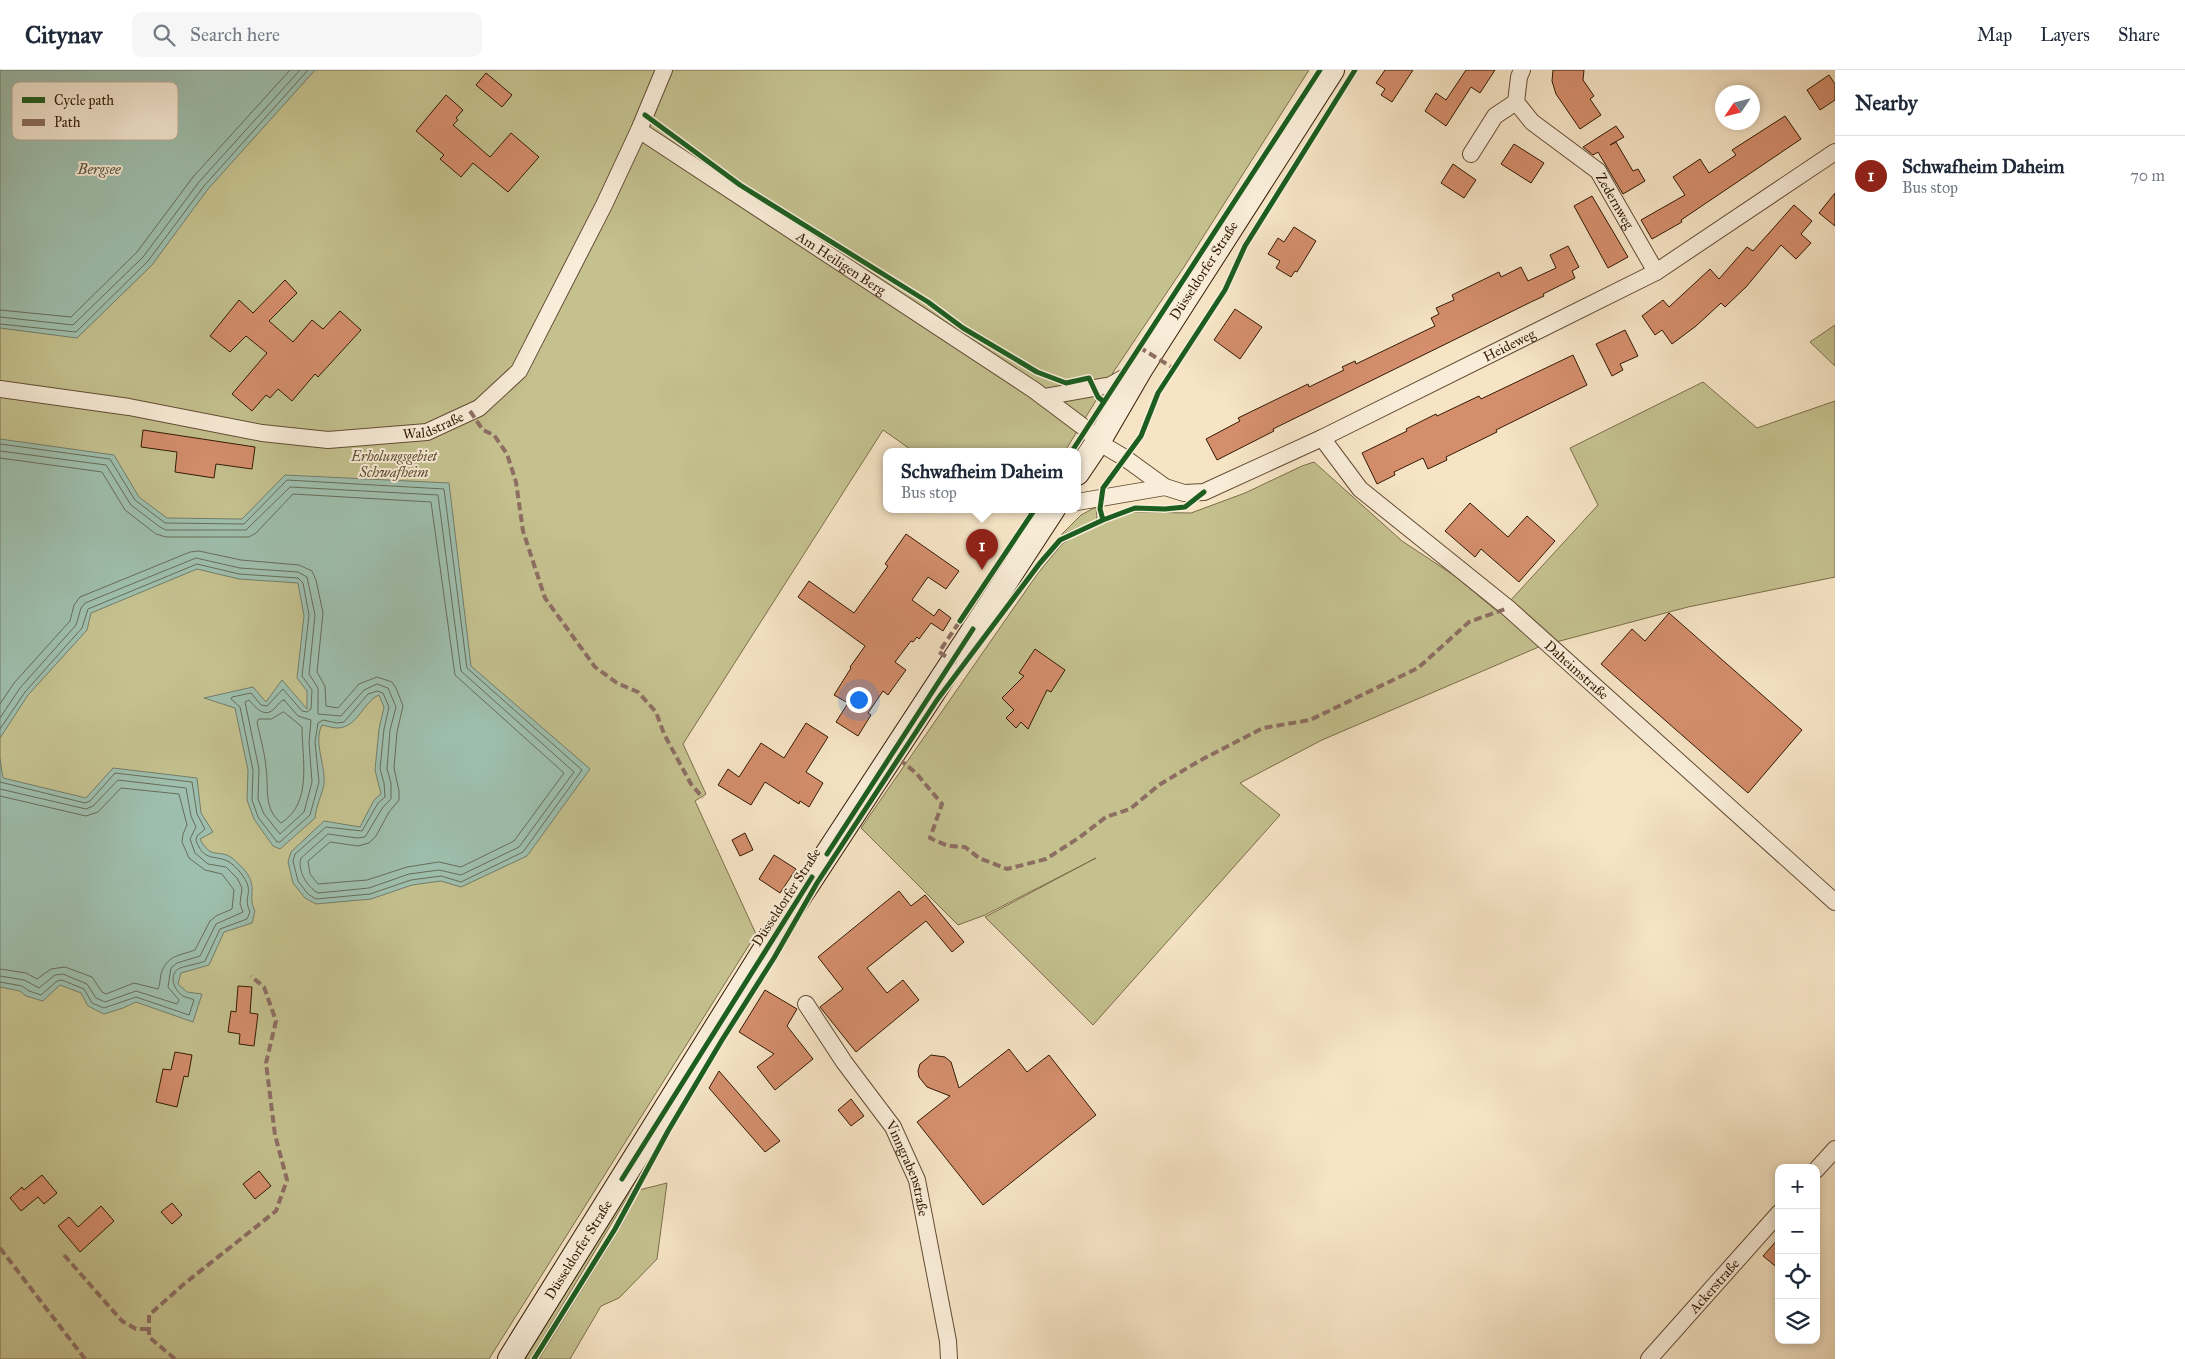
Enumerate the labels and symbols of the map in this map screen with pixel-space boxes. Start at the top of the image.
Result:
legend [12,82,178,140]
north arrow [1715,85,1760,130]
text: Cycle path [54,92,114,109]
text: Path [54,114,81,131]
water label: Bergsee [76,160,121,178]
street label: Zedernweg [1592,170,1638,232]
street label: Düsseldorfer Straße [1166,218,1242,323]
street label: Am Heiligen Berg [792,227,889,299]
street label: Heideweg [1480,325,1539,366]
street label: Waldstraße [402,408,467,443]
park label: Erholungsgebiet Schwafheim [350,448,439,481]
pin: 1 [966,529,998,570]
street label: Daheimstraße [1541,637,1612,704]
your location [846,687,872,713]
street label: Düsseldorfer Straße [748,845,825,950]
street label: Vinngrabenstraße [881,1116,932,1218]
street label: Düsseldorfer Straße [541,1197,616,1303]
street label: Ackerstraße [1685,1255,1743,1318]

